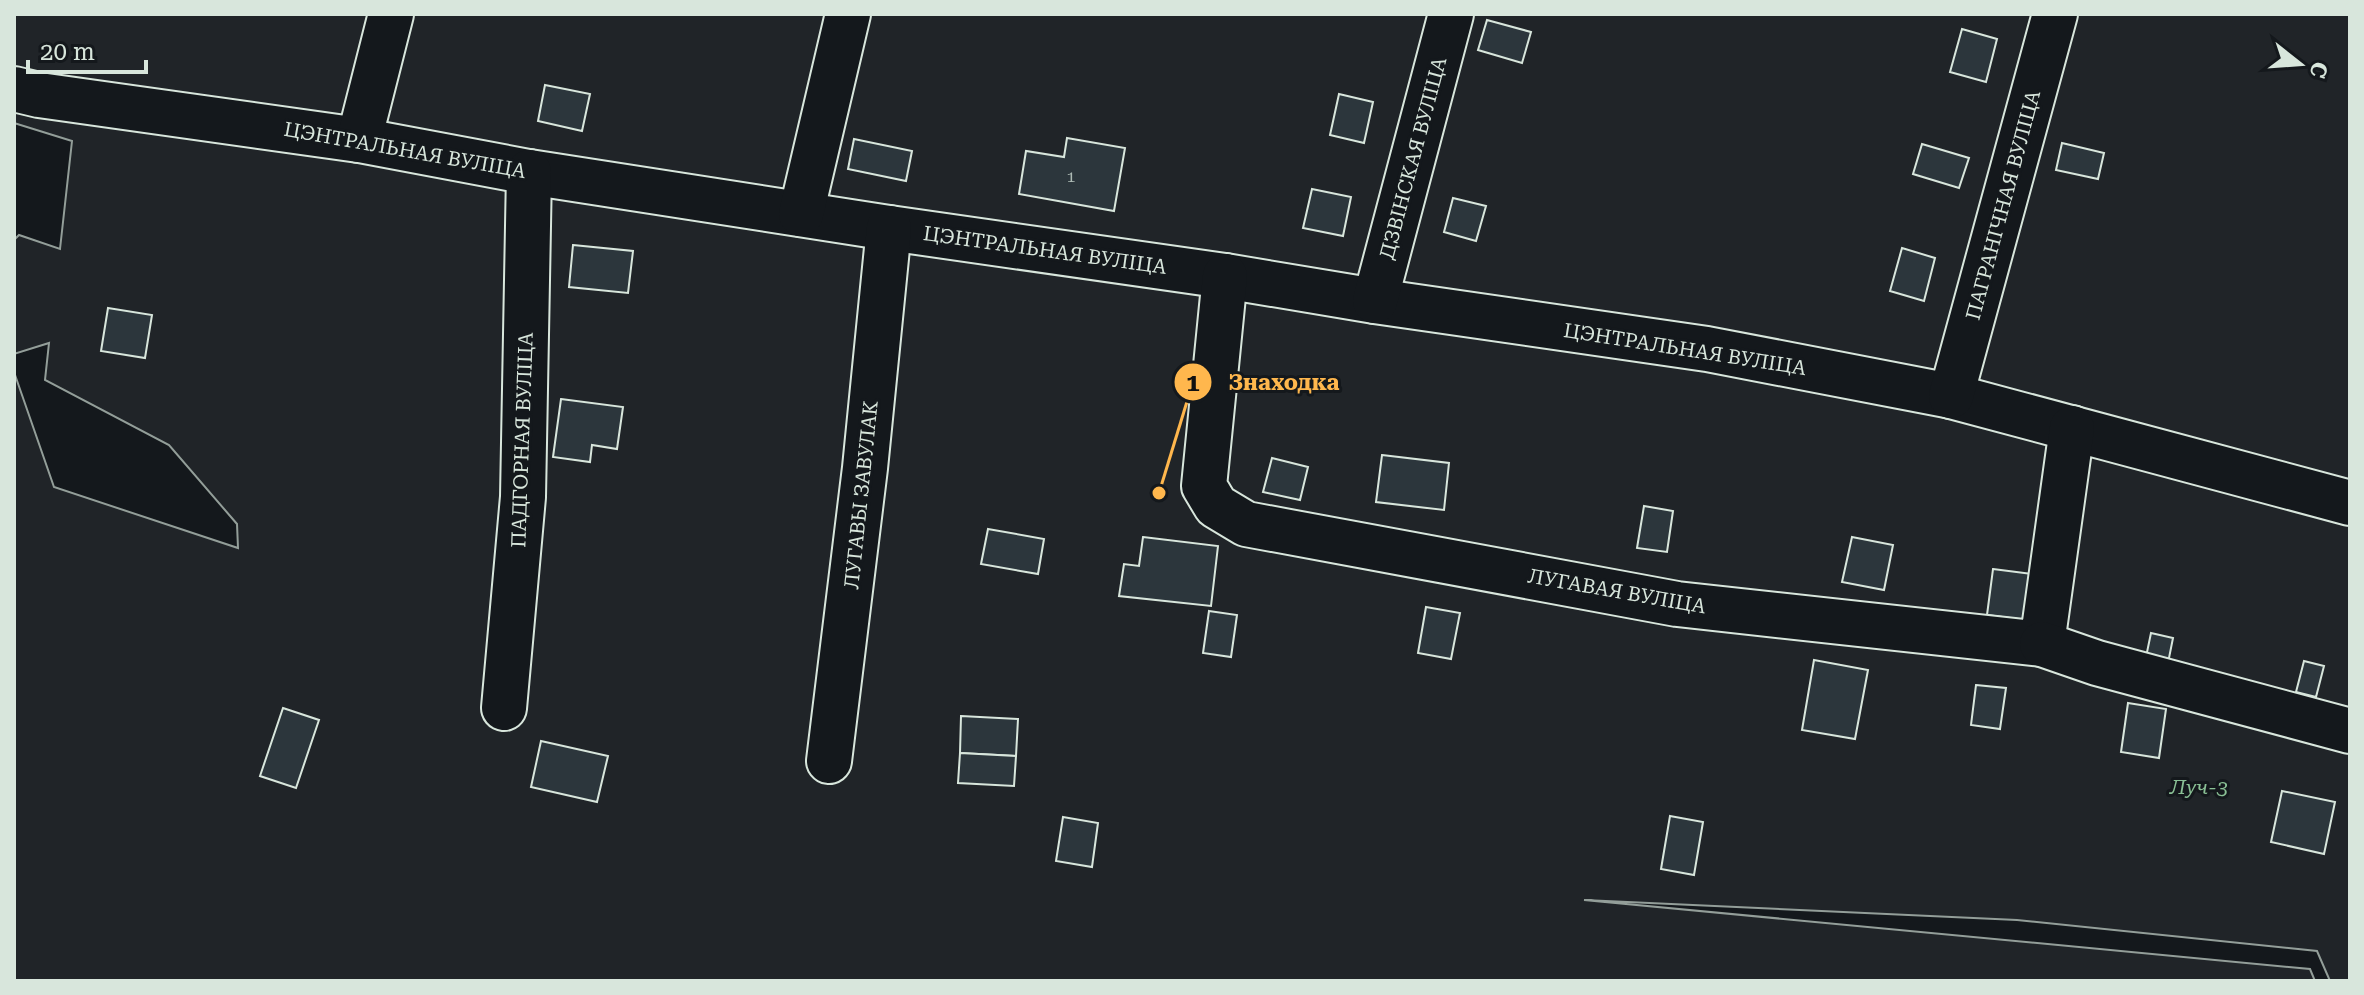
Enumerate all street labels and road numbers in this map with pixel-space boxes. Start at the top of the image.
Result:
street label: ДЗВІНСКАЯ ВУЛІЦА [1374,54,1452,262]
street label: ПАГРАНІЧНАЯ ВУЛІЦА [1961,87,2045,323]
street label: ЦЭНТРАЛЬНАЯ ВУЛІЦА [282,117,528,183]
street label: ЦЭНТРАЛЬНАЯ ВУЛІЦА [922,221,1168,279]
street label: ЦЭНТРАЛЬНАЯ ВУЛІЦА [1562,318,1808,380]
street label: ПАДГОРНАЯ ВУЛІЦА [506,332,538,548]
street label: ЛУГАВЫ ЗАВУЛАК [839,399,883,590]
street label: ЛУГАВАЯ ВУЛІЦА [1526,564,1708,618]

